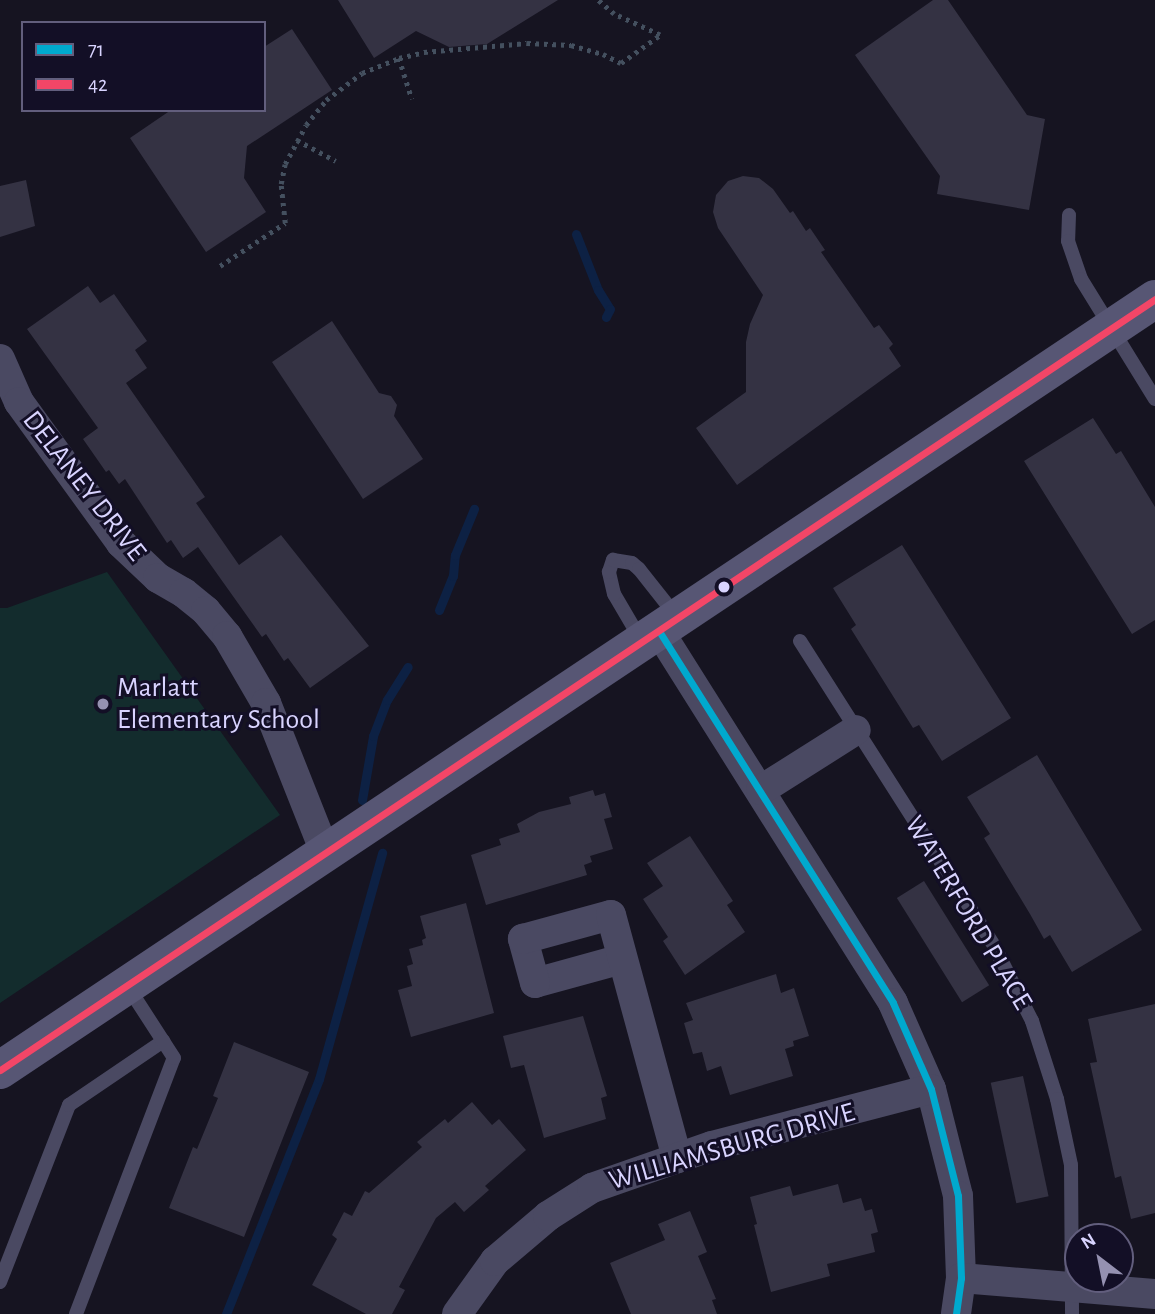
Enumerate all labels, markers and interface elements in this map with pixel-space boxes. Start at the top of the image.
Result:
legend [21,21,266,112]
text: 71 [88,39,104,60]
text: 42 [88,74,108,95]
street label: DELANEY DRIVE [15,404,153,568]
unlabelled marker [717,580,731,594]
place label: Marlatt Elementary School [117,671,320,737]
marker: Marlatt Elementary School [95,696,111,712]
street label: WATERFORD PLACE [897,810,1039,1016]
street label: WILLIAMSBURG DRIVE [605,1096,859,1198]
north arrow [1064,1223,1134,1293]
text: N [1078,1230,1099,1253]

